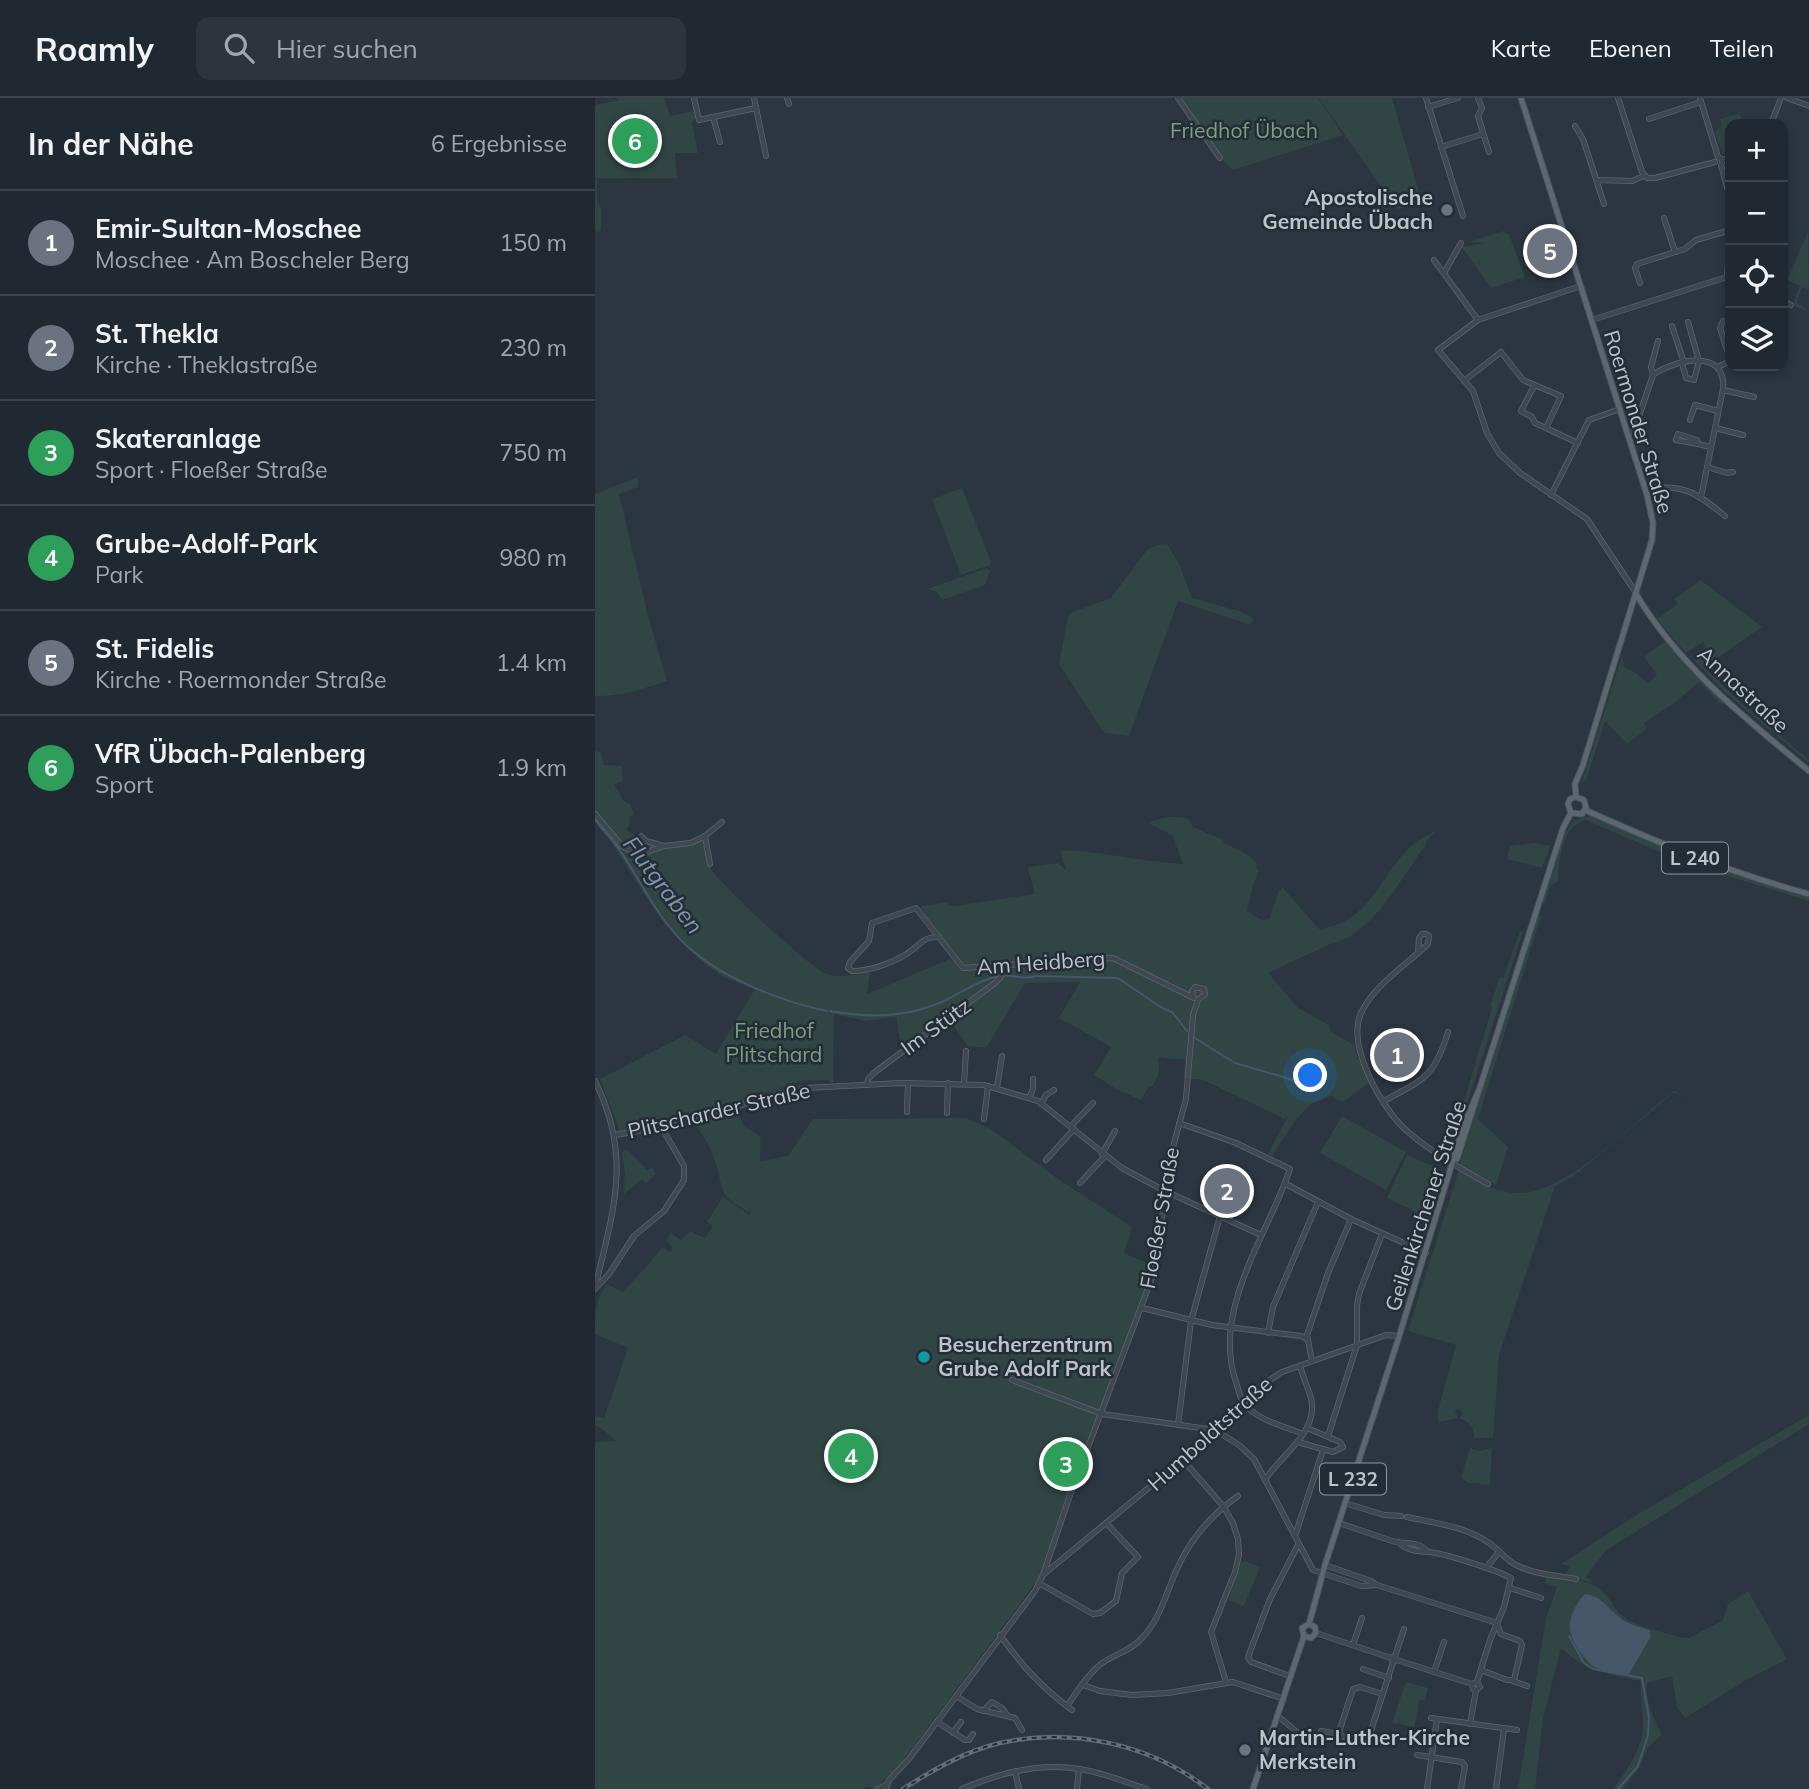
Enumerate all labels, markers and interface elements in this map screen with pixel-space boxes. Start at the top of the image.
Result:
search box [196,17,686,80]
text: Roamly [35,28,154,69]
icon: search [220,29,258,67]
text: Hier suchen [276,32,418,65]
text: Karte [1491,33,1551,63]
text: Ebenen [1589,33,1672,63]
text: Teilen [1710,33,1774,63]
pin: 6 [612,115,658,167]
park label: Friedhof Übach [1170,117,1318,143]
map controls [1725,119,1788,371]
button: + [1725,119,1788,182]
text: In der Nähe [28,125,194,163]
text: 6 Ergebnisse [431,129,567,158]
button: − [1725,182,1788,245]
place label: Apostolische Gemeinde Übach [1262,184,1433,234]
marker: Apostolische Gemeinde Übach [1439,202,1455,218]
text: Emir-Sultan-Moschee [95,212,362,245]
pin: 5 [1527,225,1573,277]
text: 1 [44,228,58,257]
text: 150 m [499,228,567,257]
text: Moschee · Am Boscheler Berg [95,245,410,274]
button: locate [1725,245,1788,308]
button: layers [1725,308,1788,371]
text: St. Thekla [95,317,219,350]
street label: Roermonder Straße [1599,327,1679,517]
text: 2 [44,333,58,362]
text: 230 m [499,333,567,362]
text: Kirche · Theklastraße [95,350,317,379]
text: Skateranlage [95,422,261,455]
text: 3 [44,438,58,467]
text: 750 m [499,438,567,467]
text: Sport · Floeßer Straße [95,455,328,484]
text: Grube-Adolf-Park [95,527,317,560]
text: 4 [44,543,58,572]
text: 980 m [499,543,567,572]
text: Park [95,560,143,589]
text: St. Fidelis [95,632,214,665]
street label: Annastraße [1693,640,1795,738]
text: 5 [44,648,58,677]
text: 1.4 km [496,648,567,677]
text: Kirche · Roermonder Straße [95,665,387,694]
text: VfR Übach-Palenberg [95,737,366,770]
text: 6 [44,753,58,782]
text: 1.9 km [496,753,567,782]
text: Sport [95,770,153,799]
water label: Flutgraben [617,830,710,939]
road number: L 240 [1662,842,1728,874]
street label: Am Heidberg [976,945,1106,979]
street label: Im Stütz [895,992,975,1060]
park label: Friedhof Plitschard [726,1017,822,1067]
pin: 1 [1374,1029,1420,1081]
your location [1293,1058,1327,1092]
street label: Plitscharder Straße [625,1076,813,1144]
street label: Geilenkirchener Straße [1379,1097,1471,1314]
street label: Floeßer Straße [1134,1145,1184,1291]
pin: 2 [1204,1165,1250,1217]
place label: Besucherzentrum Grube Adolf Park [938,1331,1113,1381]
marker: Besucherzentrum Grube Adolf Park [916,1349,932,1365]
street label: Humboldtstraße [1142,1370,1277,1496]
pin: 4 [828,1430,874,1482]
pin: 3 [1043,1438,1089,1490]
road number: L 232 [1320,1464,1386,1494]
place label: Martin-Luther-Kirche Merkstein [1259,1724,1470,1774]
marker: Martin-Luther-Kirche Merkstein [1237,1742,1253,1758]

